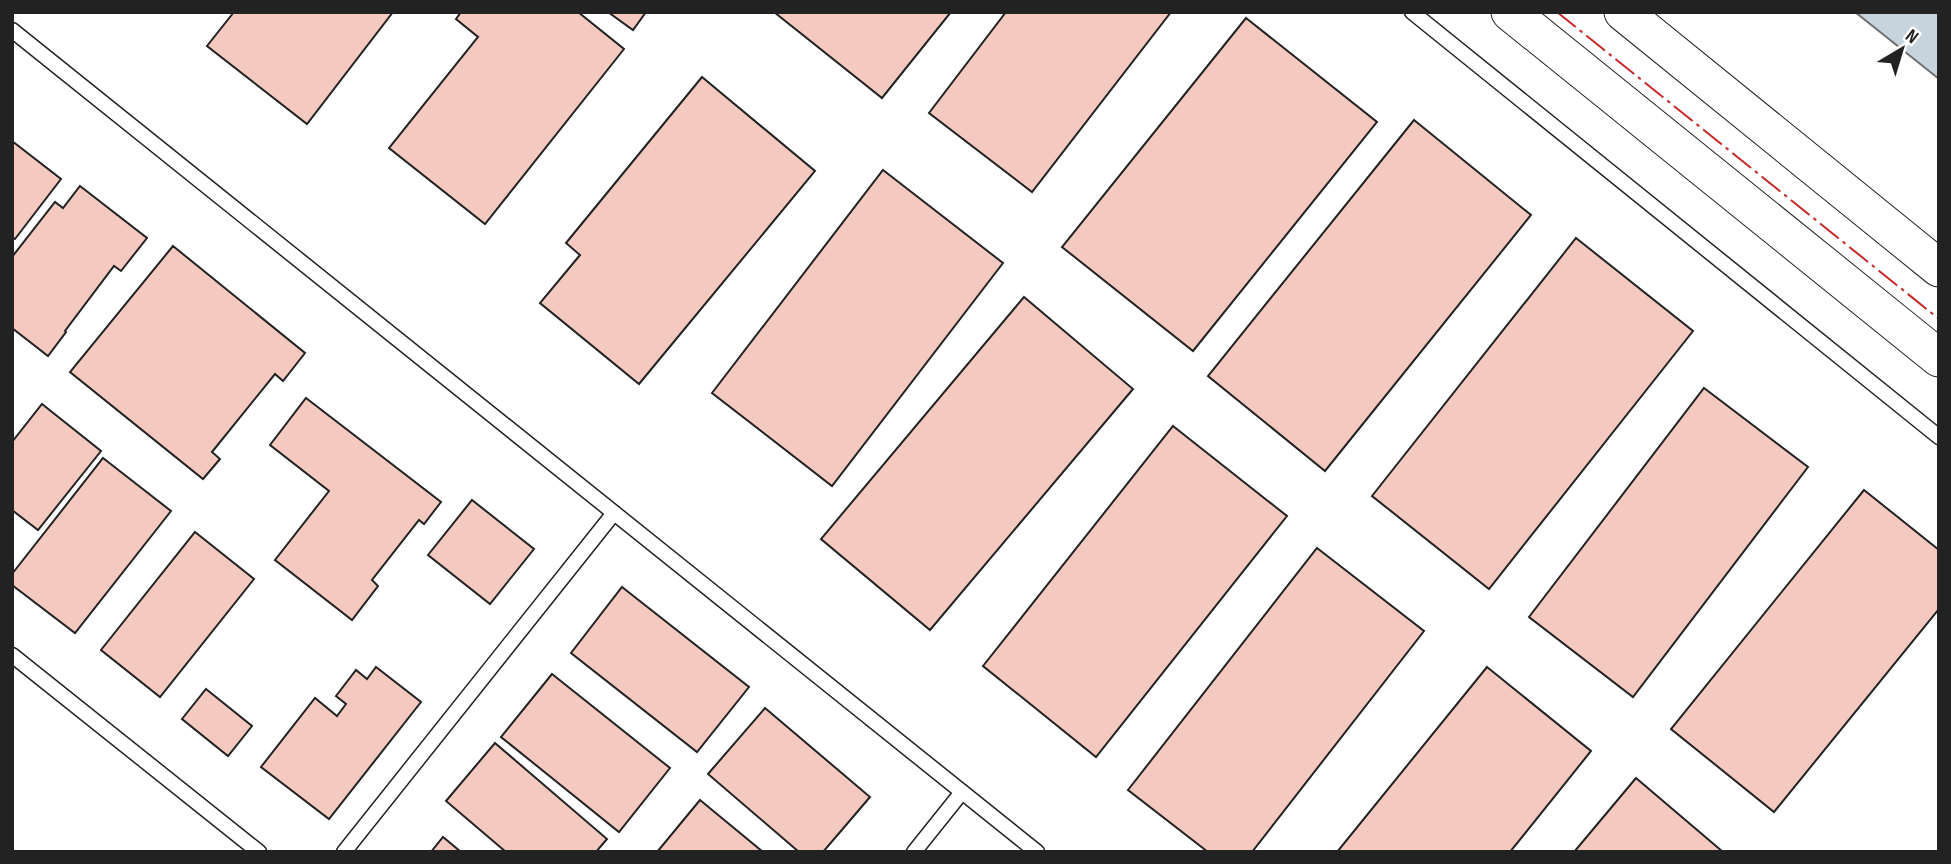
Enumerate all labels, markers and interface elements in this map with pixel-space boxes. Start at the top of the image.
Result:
north arrow [1867,14,1937,84]
text: N [1900,25,1923,49]

